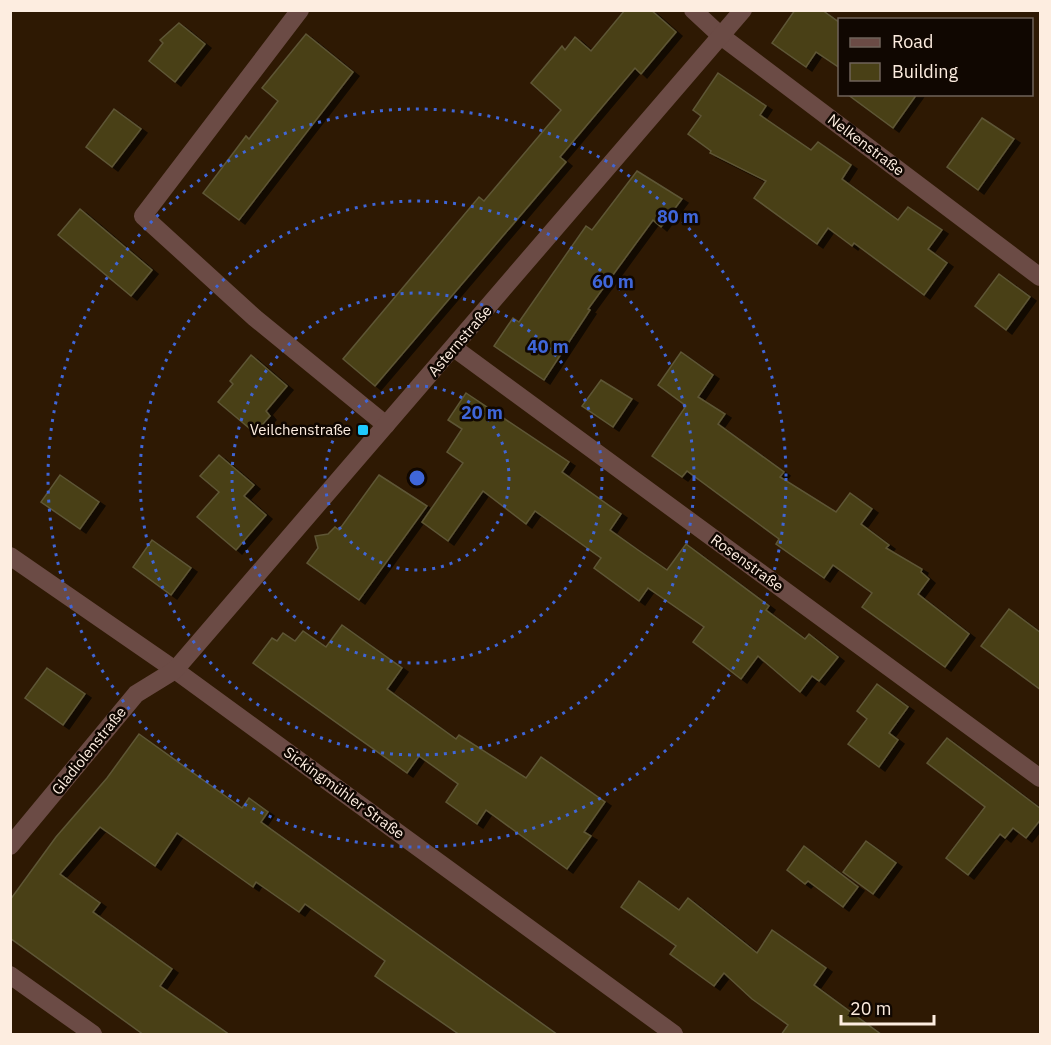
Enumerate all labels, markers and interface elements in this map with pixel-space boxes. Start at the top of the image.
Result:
legend [838,18,1033,96]
text: Road [892,30,933,53]
text: Building [892,60,959,83]
street label: Nelkenstraße [824,110,908,180]
text: 80 m [657,205,699,228]
text: 60 m [592,270,634,293]
street label: Asternstraße [424,301,496,380]
text: 40 m [527,335,569,358]
text: 20 m [461,401,503,424]
place label: Veilchenstraße [250,420,351,439]
marker: Veilchenstraße [356,423,370,437]
centre of rings [407,468,427,488]
street label: Rosenstraße [707,530,788,595]
street label: Gladiolenstraße [47,703,130,799]
street label: Sickingmühler Straße [280,742,408,843]
scale bar [841,988,934,1026]
text: 20 m [850,997,892,1020]

